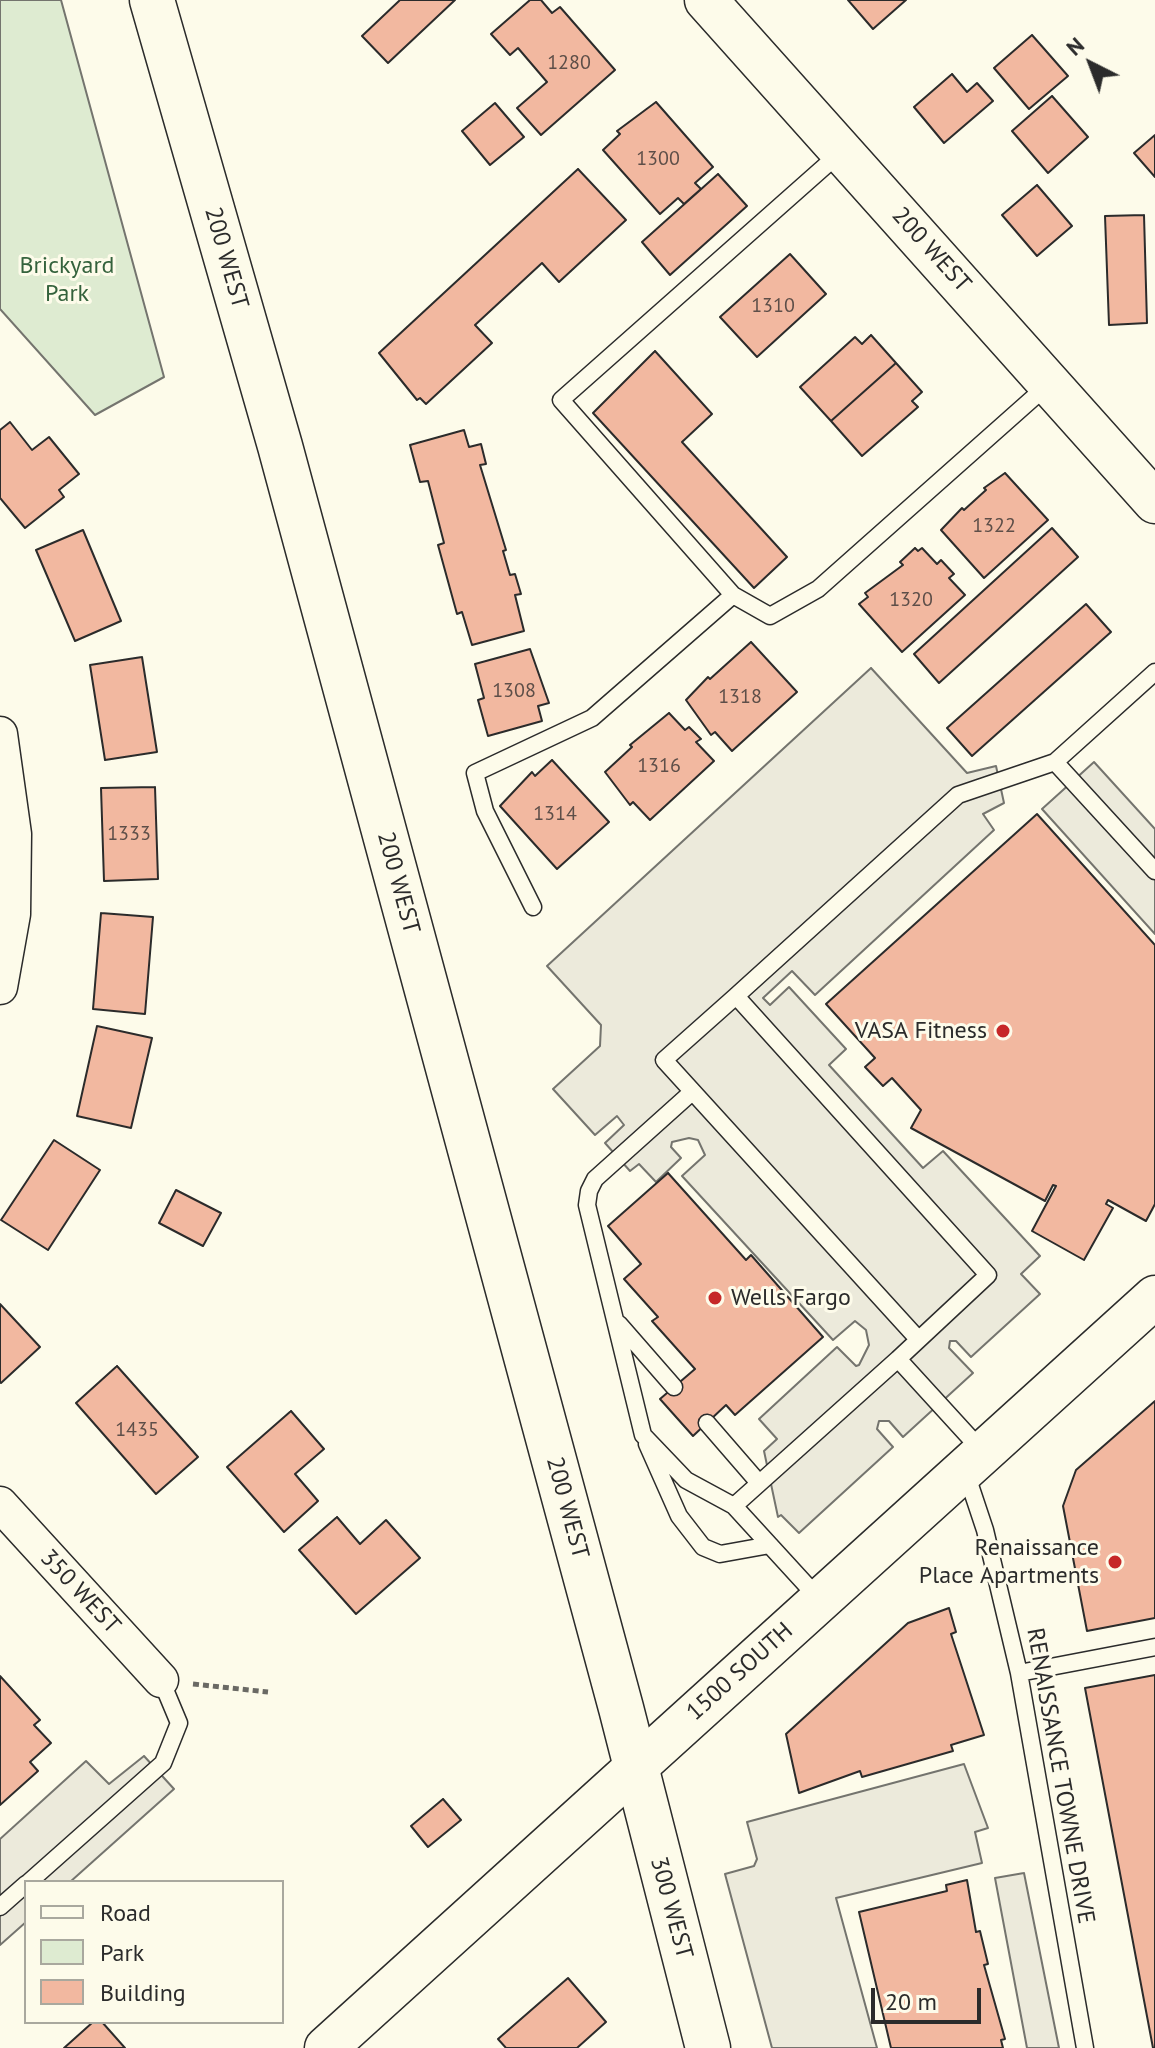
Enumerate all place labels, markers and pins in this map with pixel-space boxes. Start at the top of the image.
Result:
place label: VASA Fitness [855,1017,987,1045]
marker: VASA Fitness [994,1022,1012,1040]
place label: Wells Fargo [731,1284,851,1312]
marker: Wells Fargo [706,1289,724,1307]
place label: Renaissance Place Apartments [919,1534,1099,1590]
marker: Renaissance Place Apartments [1106,1553,1124,1571]

